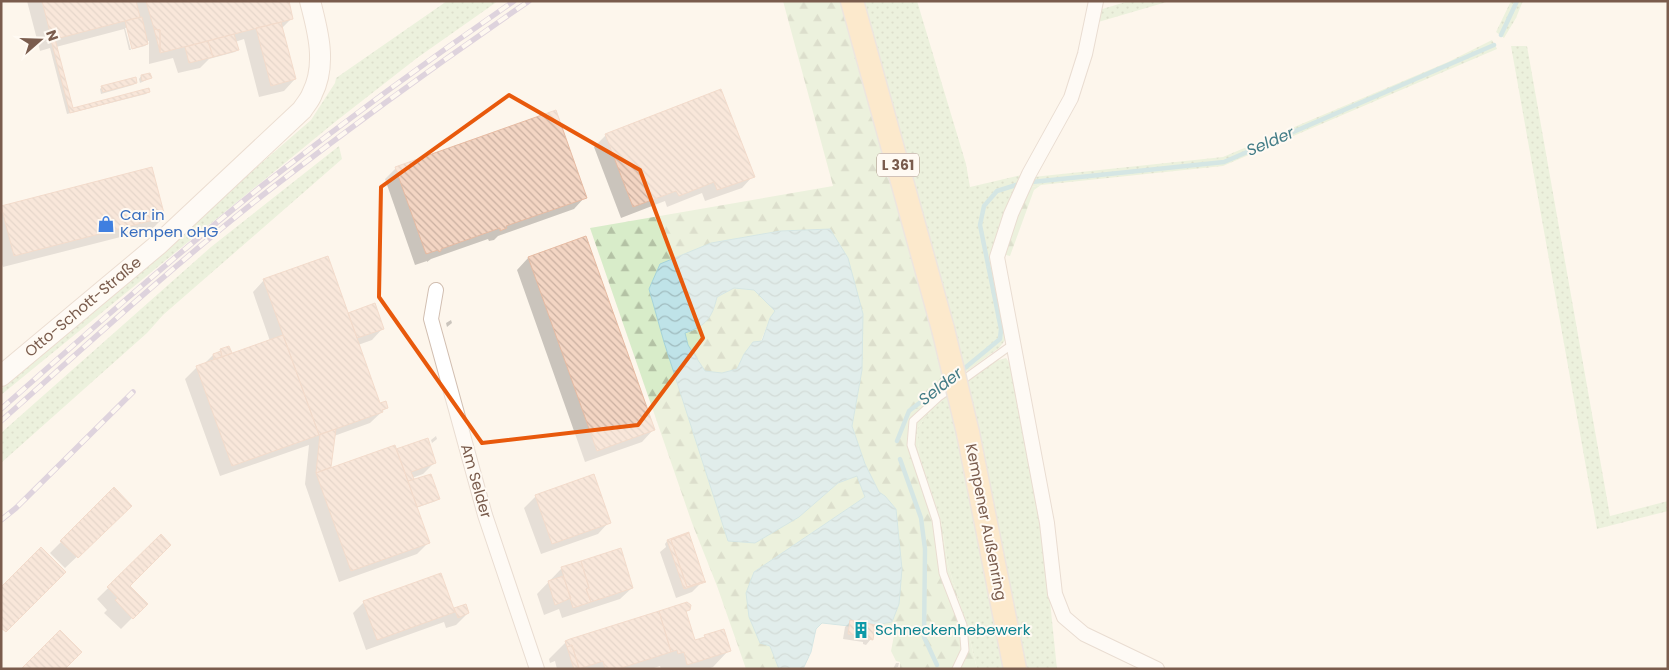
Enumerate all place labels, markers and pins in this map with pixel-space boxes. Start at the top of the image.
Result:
place label: Car in Kempen oHG [120,204,219,242]
shop icon: Car in Kempen oHG [96,214,116,234]
place label: Schneckenhebewerk [875,619,1031,640]
building icon: Schneckenhebewerk [851,620,871,640]

